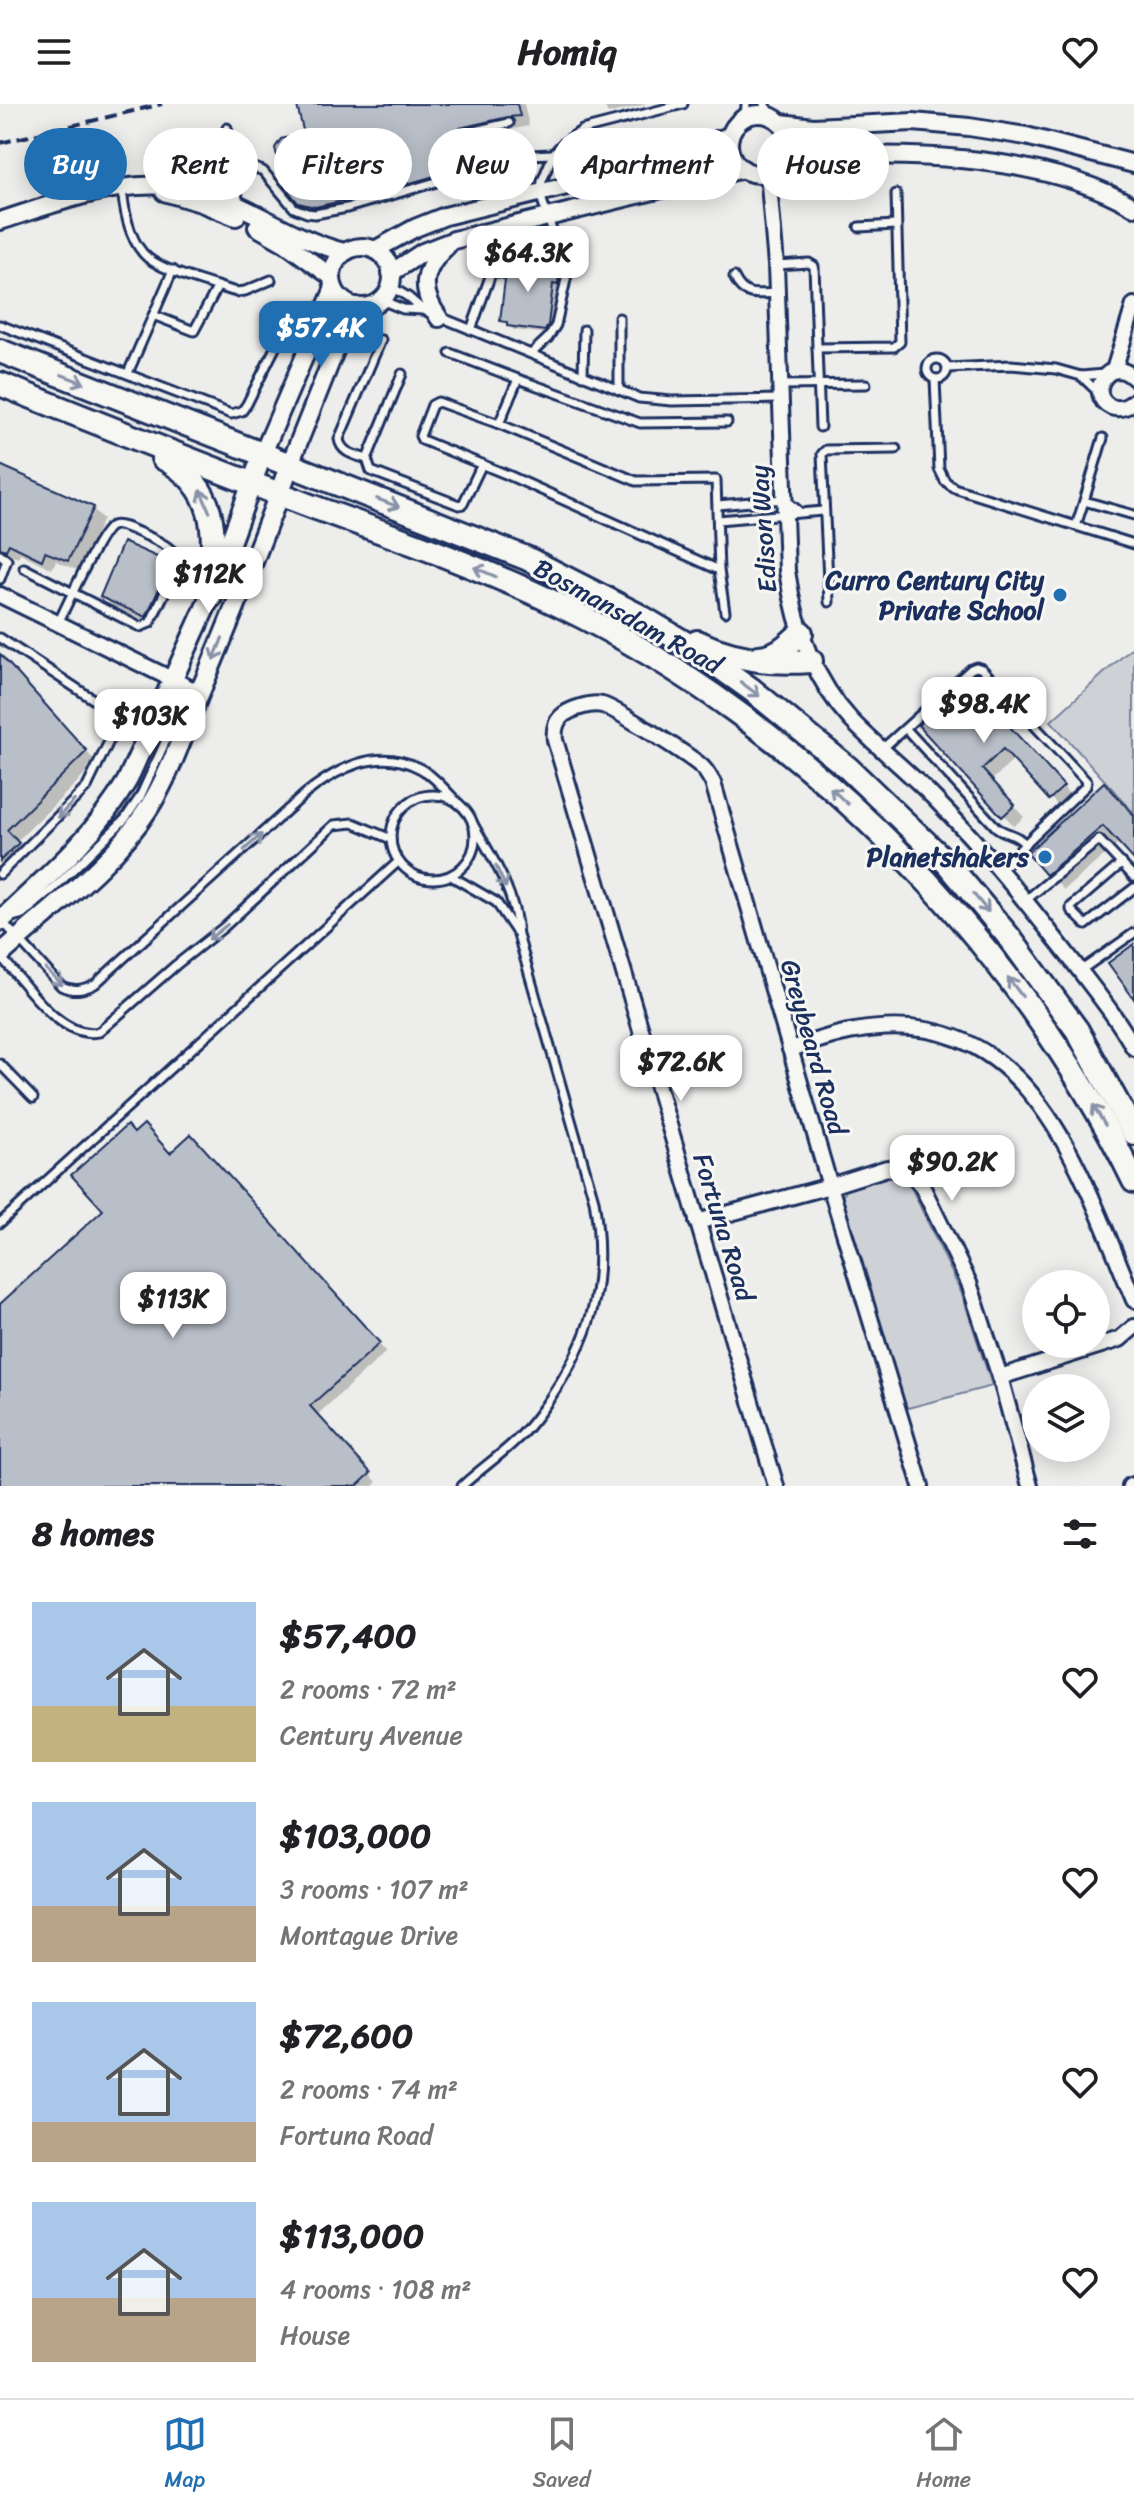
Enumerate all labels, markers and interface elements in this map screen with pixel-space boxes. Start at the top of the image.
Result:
text: Homiq [518,20,616,84]
icon: menu [32,30,76,74]
icon: heart [1058,30,1102,74]
chip: Buy [24,128,127,200]
chip: Rent [143,128,258,200]
chip: Filters [274,128,412,200]
chip: New [428,128,537,200]
chip: Apartment [553,128,741,200]
chip: House [757,128,889,200]
pin: $64.3K [463,226,593,294]
text: $64.3K [485,229,571,275]
pin: $57.4K [256,301,386,369]
text: $57.4K [277,304,365,350]
one-way arrow [60,373,85,387]
street label: Edison Way [736,463,790,594]
one-way arrow [197,490,212,514]
one-way arrow [375,497,400,512]
street label: Bosmansdam Road [525,545,733,688]
pin: $112K [153,547,265,615]
text: $112K [174,550,244,596]
place label: Curro Century City Private School [824,557,1046,633]
one-way arrow [473,564,498,579]
marker: Curro Century City Private School [1051,586,1069,604]
one-way arrow [210,636,224,661]
pin: $98.4K [919,677,1049,745]
one-way arrow [738,680,760,697]
text: $98.4K [939,680,1029,726]
pin: $103K [94,689,206,757]
text: $103K [112,692,188,738]
one-way arrow [829,787,849,806]
one-way arrow [57,799,76,818]
one-way arrow [242,833,262,851]
place label: Planetshakers [866,834,1030,880]
marker: Planetshakers [1036,848,1054,866]
one-way arrow [495,864,510,889]
one-way arrow [972,892,990,913]
one-way arrow [208,923,229,941]
street label: Greybeard Road [767,954,862,1142]
one-way arrow [44,967,63,986]
one-way arrow [1007,976,1024,998]
pin: $72.6K [616,1035,746,1103]
text: $72.6K [638,1038,724,1084]
one-way arrow [1091,1104,1107,1127]
pin: $90.2K [887,1135,1017,1203]
text: $90.2K [908,1138,996,1184]
street label: Fortuna Road [680,1147,769,1309]
map controls [1022,1270,1110,1462]
button: locate [1022,1270,1110,1358]
pin: $113K [117,1272,229,1340]
text: $113K [138,1275,208,1321]
button: layers [1022,1374,1110,1462]
text: 8 homes [32,1504,154,1564]
icon: filters [1058,1512,1102,1556]
text: $57,400 [280,1606,416,1666]
icon: home [96,1634,192,1730]
icon: heart [1058,1660,1102,1704]
text: 2 rooms · 72 m² [280,1666,457,1712]
text: Century Avenue [280,1712,463,1758]
text: $103,000 [280,1806,431,1866]
icon: home [96,1834,192,1930]
icon: heart [1058,1860,1102,1904]
text: 3 rooms · 107 m² [280,1866,469,1912]
text: Montague Drive [280,1912,458,1958]
text: $72,600 [280,2006,413,2066]
icon: home [96,2034,192,2130]
icon: heart [1058,2060,1102,2104]
text: 2 rooms · 74 m² [280,2066,458,2112]
text: Fortuna Road [280,2112,433,2158]
text: $113,000 [280,2206,424,2266]
icon: home [96,2234,192,2330]
icon: heart [1058,2260,1102,2304]
text: 4 rooms · 108 m² [280,2266,471,2312]
text: House [280,2312,350,2358]
tab: Map [163,2412,207,2499]
tab: Saved [533,2412,591,2499]
tab: Home [916,2412,971,2499]

